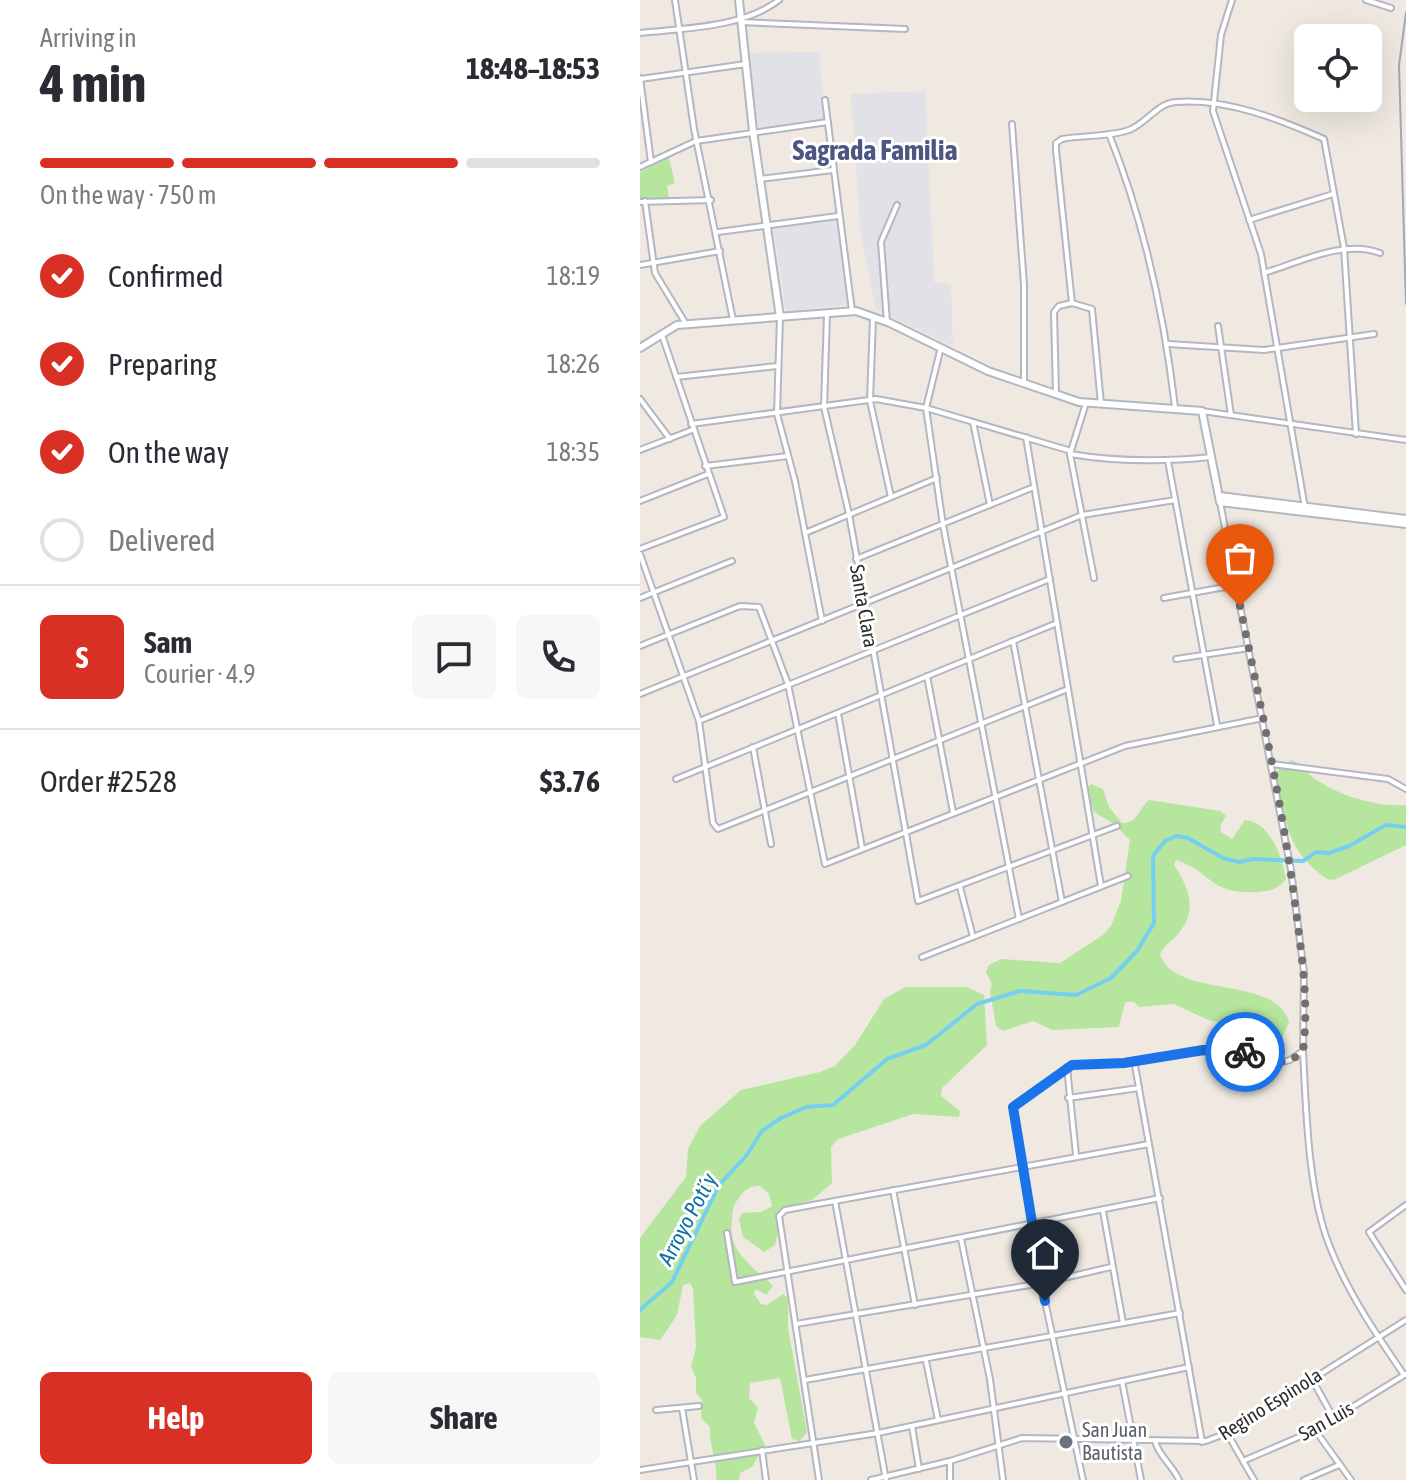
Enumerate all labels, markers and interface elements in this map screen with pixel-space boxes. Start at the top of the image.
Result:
text: Arriving in [40,23,137,53]
map controls [1294,24,1382,112]
button: locate [1294,24,1382,112]
text: 18:48–18:53 [466,51,600,85]
text: 4 min [40,53,146,113]
district label: Sagrada Familia [793,134,957,166]
text: On the way · 750 m [40,180,217,210]
icon: check [40,254,84,298]
text: Confirmed [108,259,223,293]
text: 18:19 [546,261,600,291]
icon: check [40,342,84,386]
text: Preparing [108,347,217,381]
text: 18:26 [546,349,600,379]
icon: check [40,430,84,474]
text: On the way [108,435,229,469]
text: 18:35 [546,437,600,467]
text: Delivered [108,523,216,557]
pin [1206,524,1274,606]
icon: bag [1218,536,1262,580]
street label: Santa Clara [846,563,883,649]
button: chat [412,615,496,699]
button: phone [516,615,600,699]
text: Sam [144,625,192,659]
text: S [76,640,88,674]
text: Courier · 4.9 [144,659,255,689]
text: Order #2528 [40,764,177,798]
text: $3.76 [540,764,600,798]
courier [1205,1012,1285,1092]
icon: bike [1223,1030,1267,1074]
water label: Arroyo Poti´y [652,1168,722,1270]
pin [1011,1219,1079,1301]
icon: home [1023,1231,1067,1275]
street label: Regino Espinola [1214,1363,1326,1444]
button: Help [40,1372,312,1464]
button: Share [328,1372,600,1464]
street label: San Luis [1294,1396,1357,1445]
place label: San Juan Bautista [1082,1418,1147,1464]
marker: San Juan Bautista [1057,1433,1075,1451]

